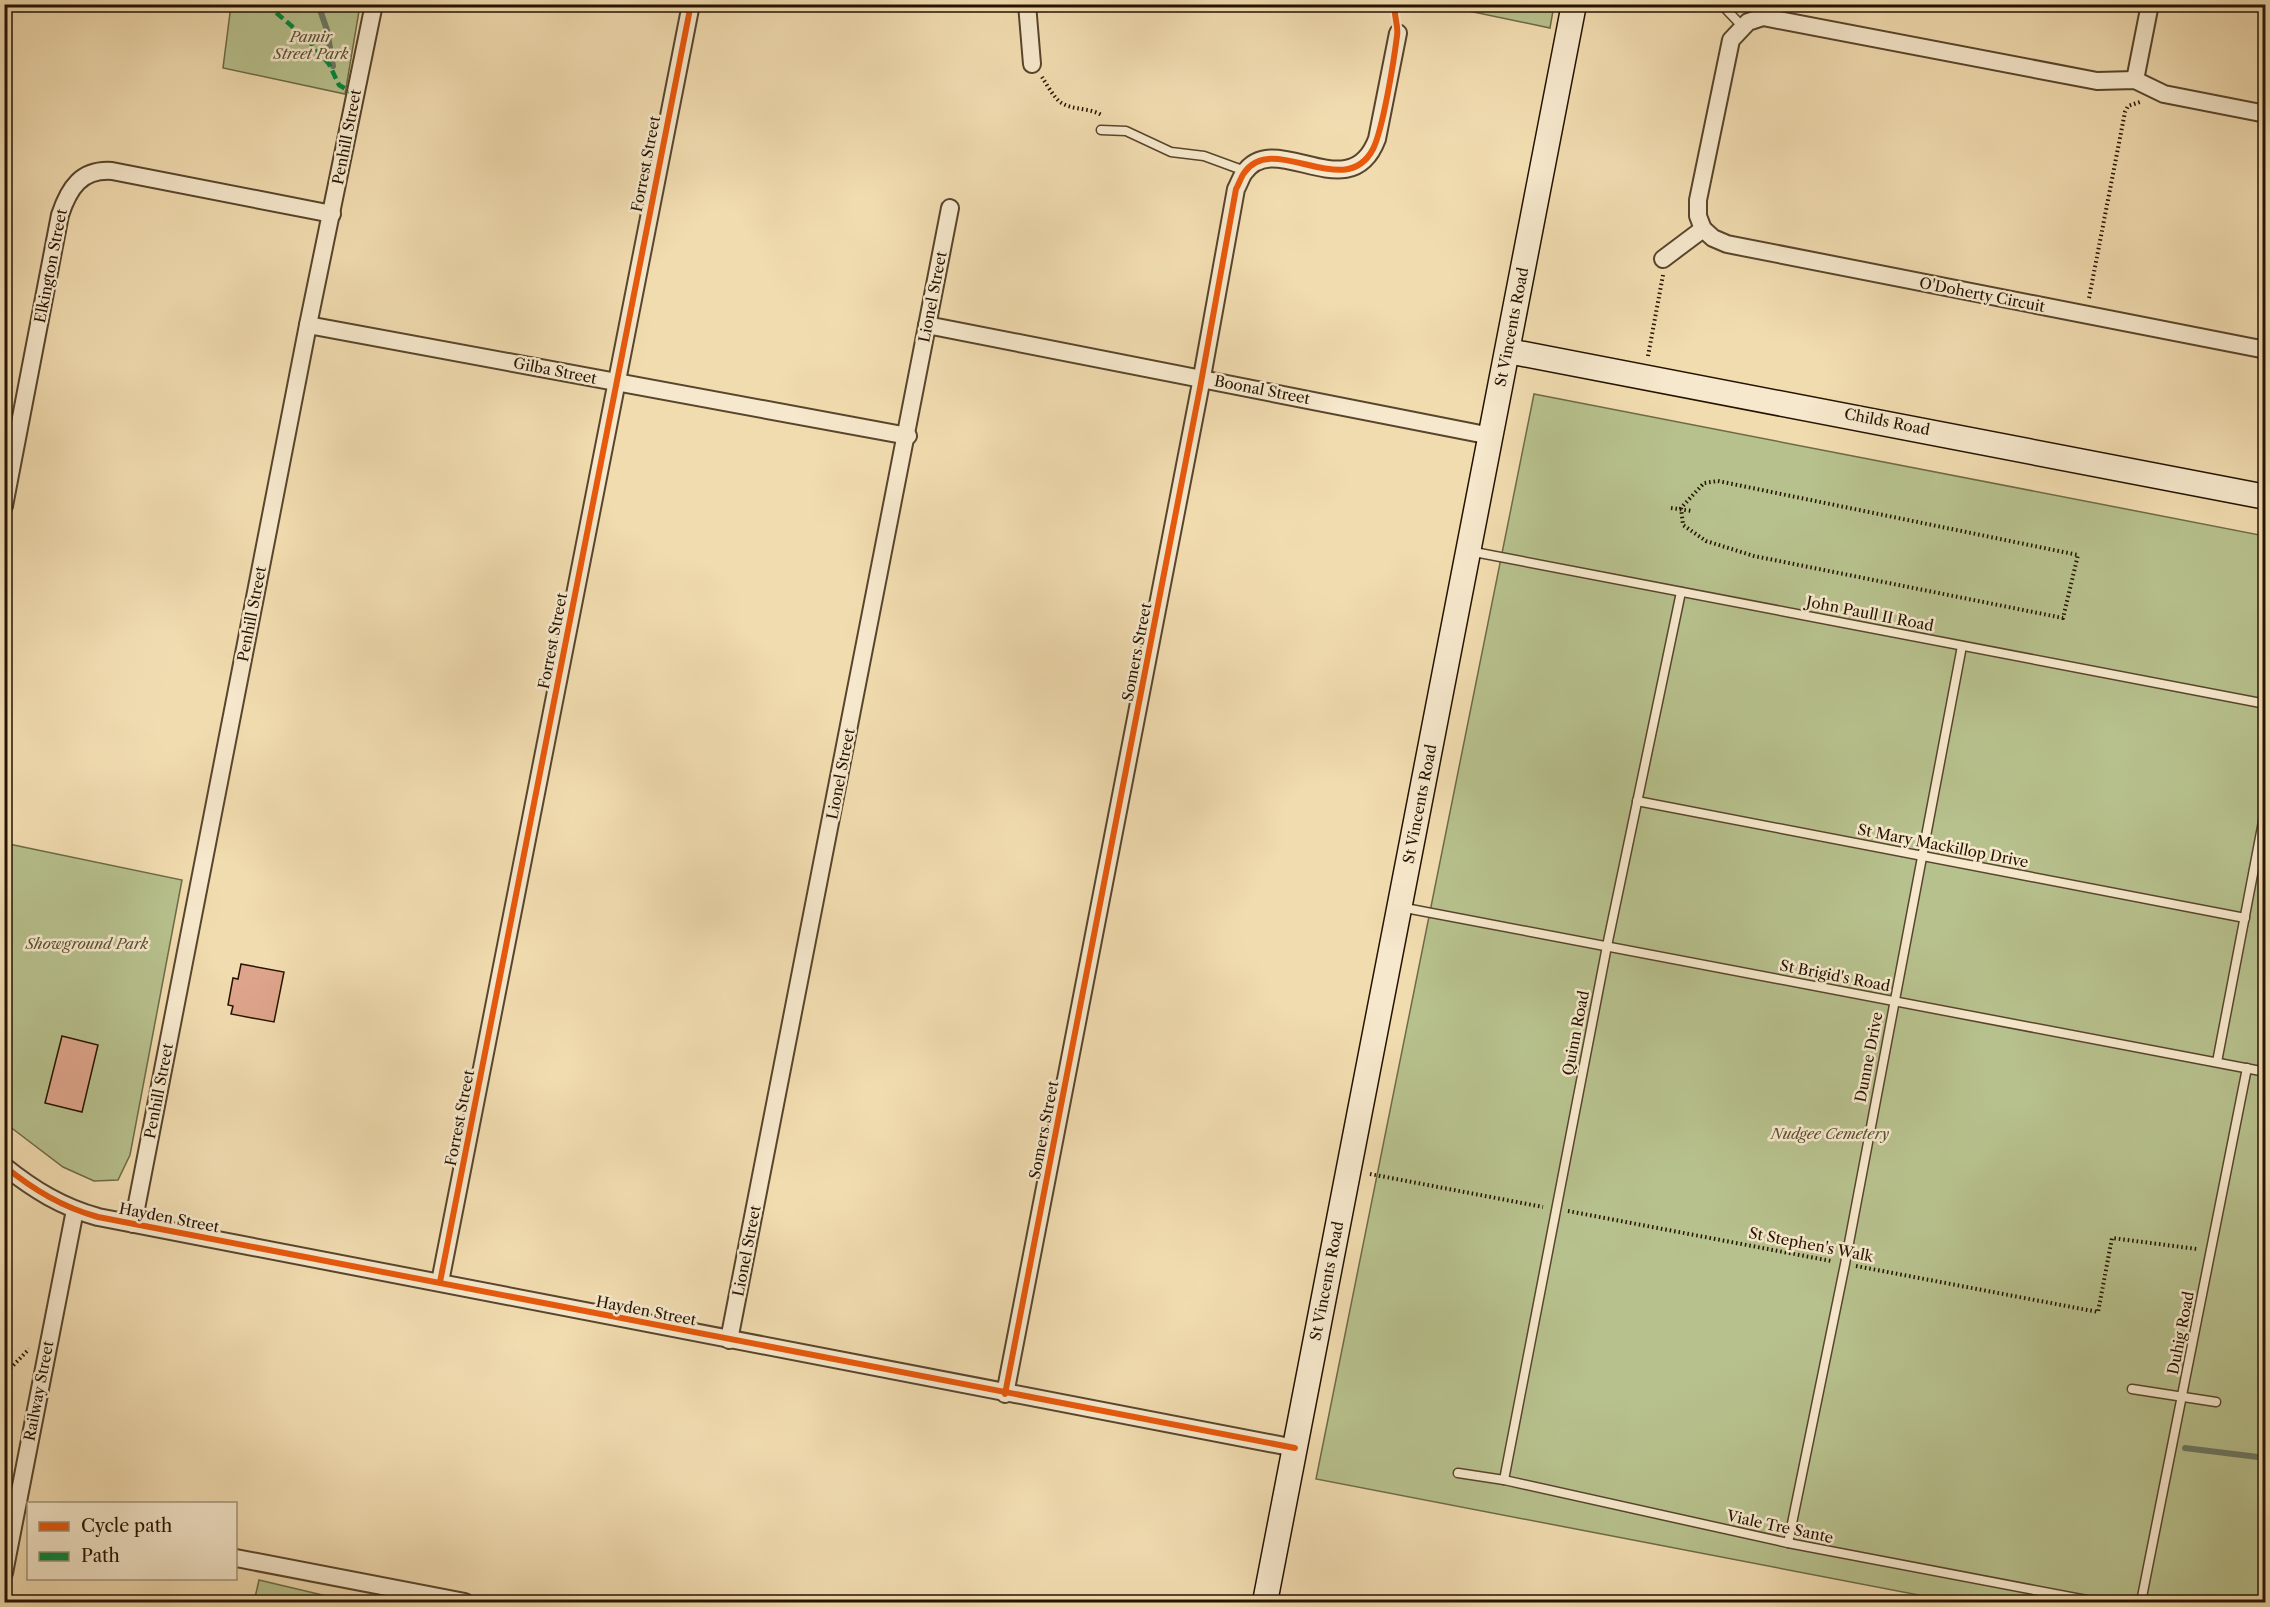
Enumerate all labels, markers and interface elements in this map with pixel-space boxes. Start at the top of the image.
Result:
park label: Pamir Street Park [272,27,349,63]
street label: Penhill Street [328,87,365,186]
street label: Forrest Street [627,114,664,214]
street label: Elkington Street [30,207,71,325]
street label: Lionel Street [914,249,951,344]
street label: St Vincents Road [1491,266,1532,388]
street label: O'Doherty Circuit [1918,273,2047,316]
street label: Gilba Street [512,353,599,388]
street label: Boonal Street [1213,371,1312,408]
street label: Childs Road [1843,404,1931,439]
street label: Penhill Street [233,564,270,663]
street label: Forrest Street [534,591,571,691]
street label: John Paull II Road [1803,591,1935,635]
street label: Somers Street [1118,600,1155,703]
street label: Lionel Street [822,726,859,821]
street label: St Vincents Road [1399,743,1440,865]
street label: St Mary Mackillop Drive [1856,820,2030,871]
park label: Showground Park [25,934,149,953]
street label: St Brigid's Road [1778,956,1892,996]
street label: Quinn Road [1558,989,1593,1077]
street label: Dunne Drive [1850,1010,1887,1104]
street label: Penhill Street [140,1041,177,1140]
street label: Forrest Street [441,1068,478,1168]
street label: Somers Street [1025,1078,1062,1181]
park label: Nudgee Cemetery [1770,1124,1890,1143]
street label: Hayden Street [117,1198,221,1237]
street label: Lionel Street [728,1203,765,1298]
street label: St Vincents Road [1306,1220,1347,1342]
street label: St Stephen's Walk [1747,1223,1876,1266]
street label: Duhig Road [2163,1290,2198,1376]
street label: Hayden Street [594,1291,698,1330]
street label: Railway Street [19,1339,58,1443]
legend [27,1502,237,1580]
street label: Viale Tre Sante [1724,1506,1835,1547]
text: Cycle path [81,1515,172,1537]
text: Path [81,1545,120,1567]

